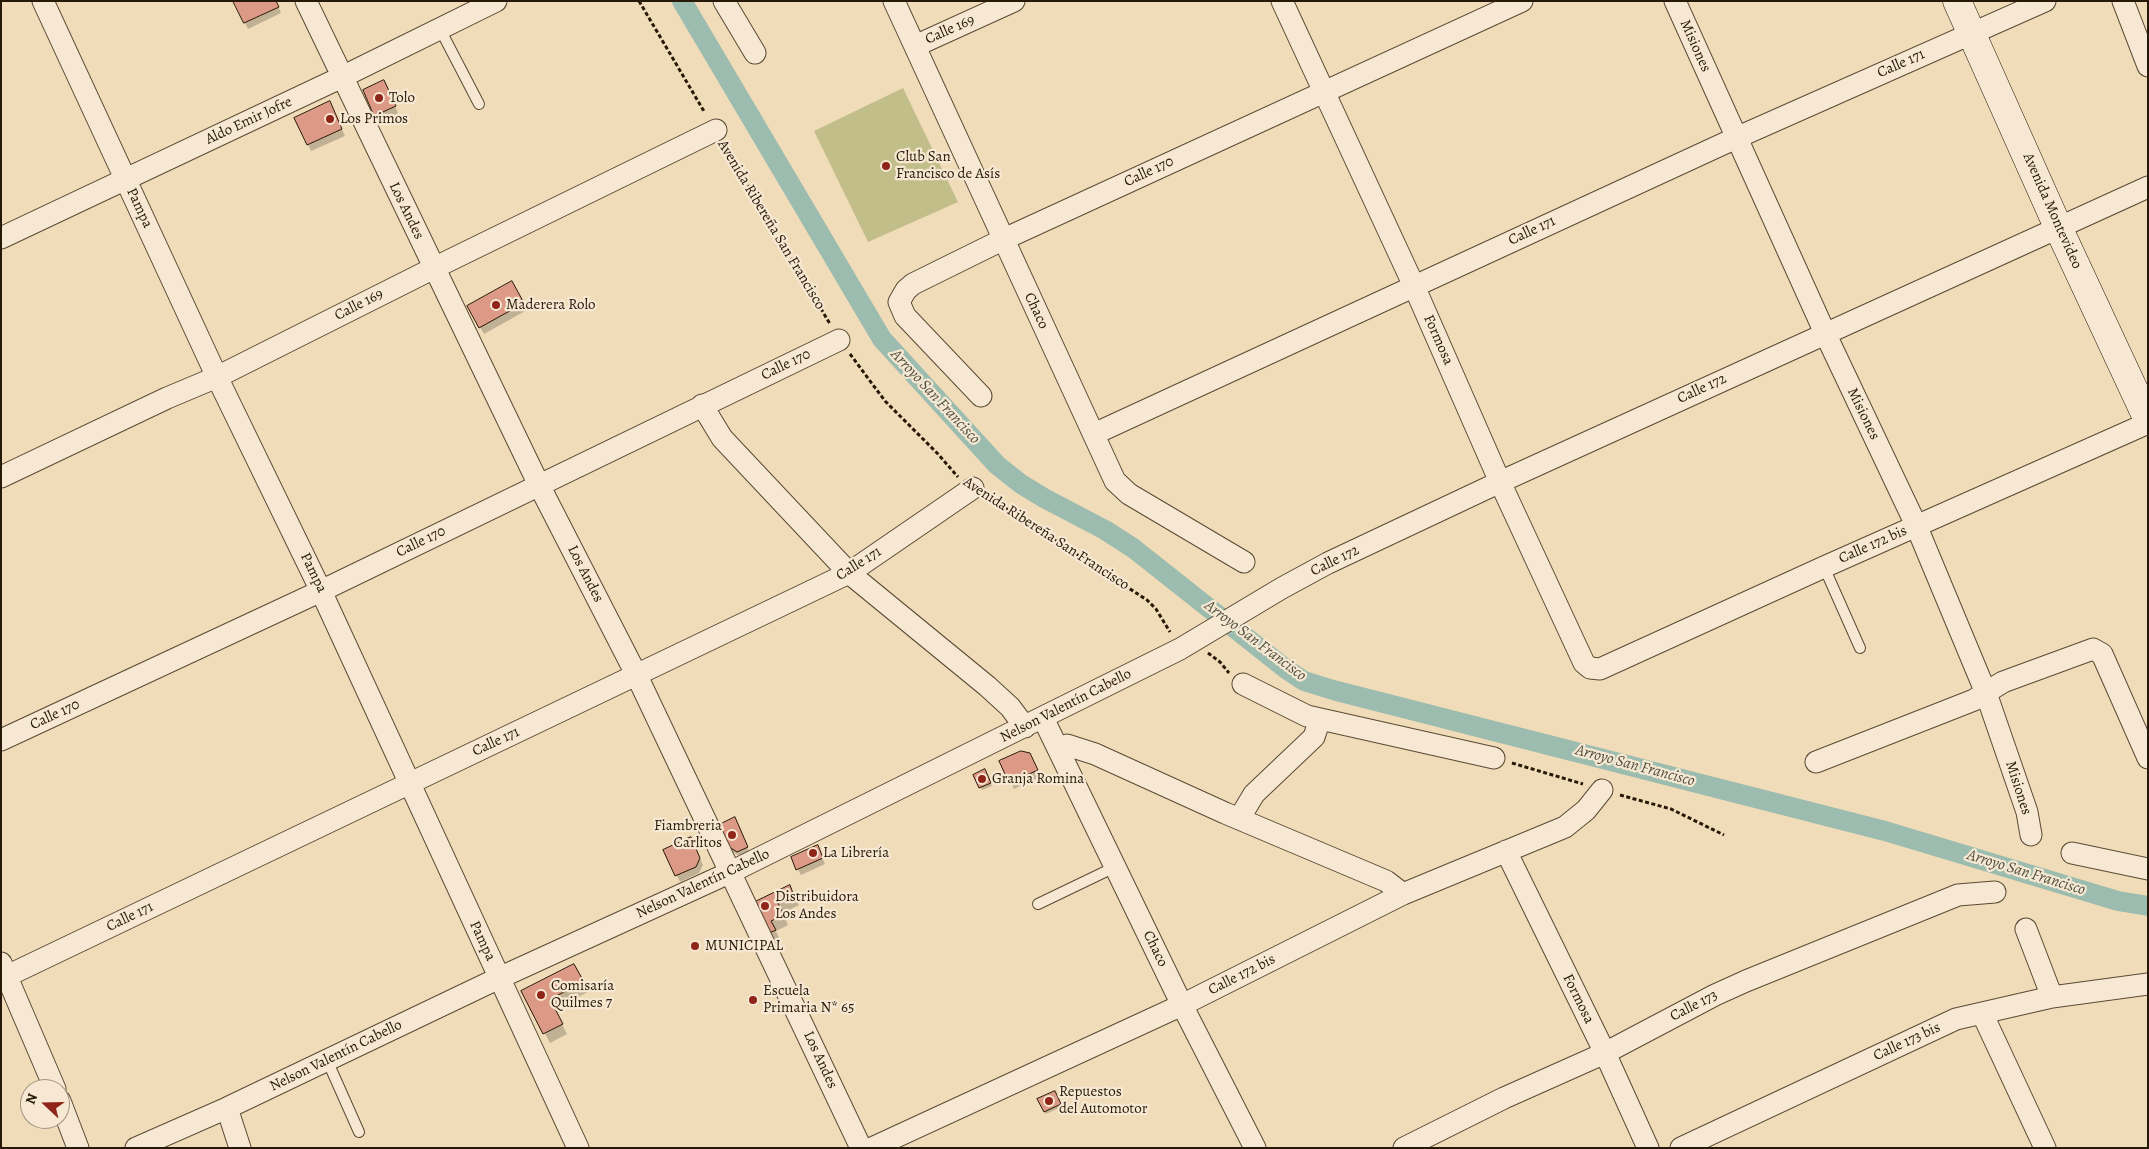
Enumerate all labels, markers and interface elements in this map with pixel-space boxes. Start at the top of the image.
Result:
street label: Calle 169 [922,11,978,49]
street label: Misiones [1675,17,1715,75]
street label: Calle 171 [1875,46,1927,82]
place label: Tolo [389,89,415,107]
marker: Tolo [373,92,385,104]
street label: Aldo Emir Jofre [203,93,295,149]
place label: Los Primos [340,110,408,128]
marker: Los Primos [324,113,336,125]
street label: Avenida Ribereña San Francisco [713,137,829,313]
place label: Club San Francisco de Asís [896,148,1000,183]
street label: Avenida Montevideo [2018,150,2086,272]
street label: Calle 170 [1121,153,1177,191]
marker: Club San Francisco de Asís [880,160,892,172]
street label: Los Andes [384,179,428,243]
street label: Pampa [122,185,156,231]
street label: Calle 171 [1506,212,1558,250]
street label: Calle 169 [332,285,386,325]
street label: Chaco [1020,290,1052,332]
place label: Maderera Rolo [506,296,596,314]
marker: Maderera Rolo [490,299,502,311]
street label: Formosa [1419,312,1457,368]
street label: Calle 170 [758,345,814,385]
water label: Arroyo San Francisco [886,346,984,448]
street label: Calle 172 [1675,370,1729,408]
street label: Misiones [1843,385,1883,443]
street label: Avenida Ribereña San Francisco [959,473,1133,595]
street label: Calle 170 [393,522,449,562]
street label: Calle 172 bis [1836,522,1910,568]
street label: Los Andes [563,542,607,606]
street label: Calle 172 [1308,542,1362,580]
street label: Calle 171 [833,543,885,585]
street label: Pampa [296,550,330,596]
water label: Arroyo San Francisco [1200,596,1310,686]
street label: Nelson Valentín Cabello [997,665,1135,747]
street label: Calle 170 [27,696,83,734]
street label: Calle 171 [470,723,522,761]
water label: Arroyo San Francisco [1573,741,1697,791]
street label: Misiones [2001,759,2035,817]
place label: Granja Romina [992,770,1084,788]
marker: Granja Romina [976,773,988,785]
place label: Fiambreria Carlitos [654,817,722,852]
marker: Fiambreria Carlitos [726,829,738,841]
place label: La Librería [823,844,889,862]
street label: Nelson Valentín Cabello [634,845,772,923]
water label: Arroyo San Francisco [1965,846,2087,900]
marker: La Librería [807,847,819,859]
place label: Distribuidora Los Andes [775,888,859,923]
street label: Calle 171 [104,898,156,936]
marker: Distribuidora Los Andes [759,900,771,912]
street label: Pampa [465,918,499,964]
street label: Chaco [1139,928,1171,970]
place label: MUNICIPAL [705,937,783,955]
marker: MUNICIPAL [689,940,701,952]
street label: Calle 172 bis [1205,950,1279,1000]
street label: Formosa [1558,971,1598,1027]
place label: Comisaría Quilmes 7 [551,977,614,1012]
place label: Escuela Primaria N* 65 [763,982,854,1017]
street label: Calle 173 [1667,986,1721,1026]
marker: Comisaría Quilmes 7 [535,989,547,1001]
marker: Escuela Primaria N* 65 [747,994,759,1006]
street label: Nelson Valentín Cabello [267,1016,405,1096]
street label: Calle 173 bis [1871,1019,1943,1065]
street label: Los Andes [799,1028,841,1092]
north arrow [20,1079,70,1129]
place label: Repuestos del Automotor [1059,1083,1148,1118]
text: N [21,1091,42,1107]
marker: Repuestos del Automotor [1043,1095,1055,1107]

